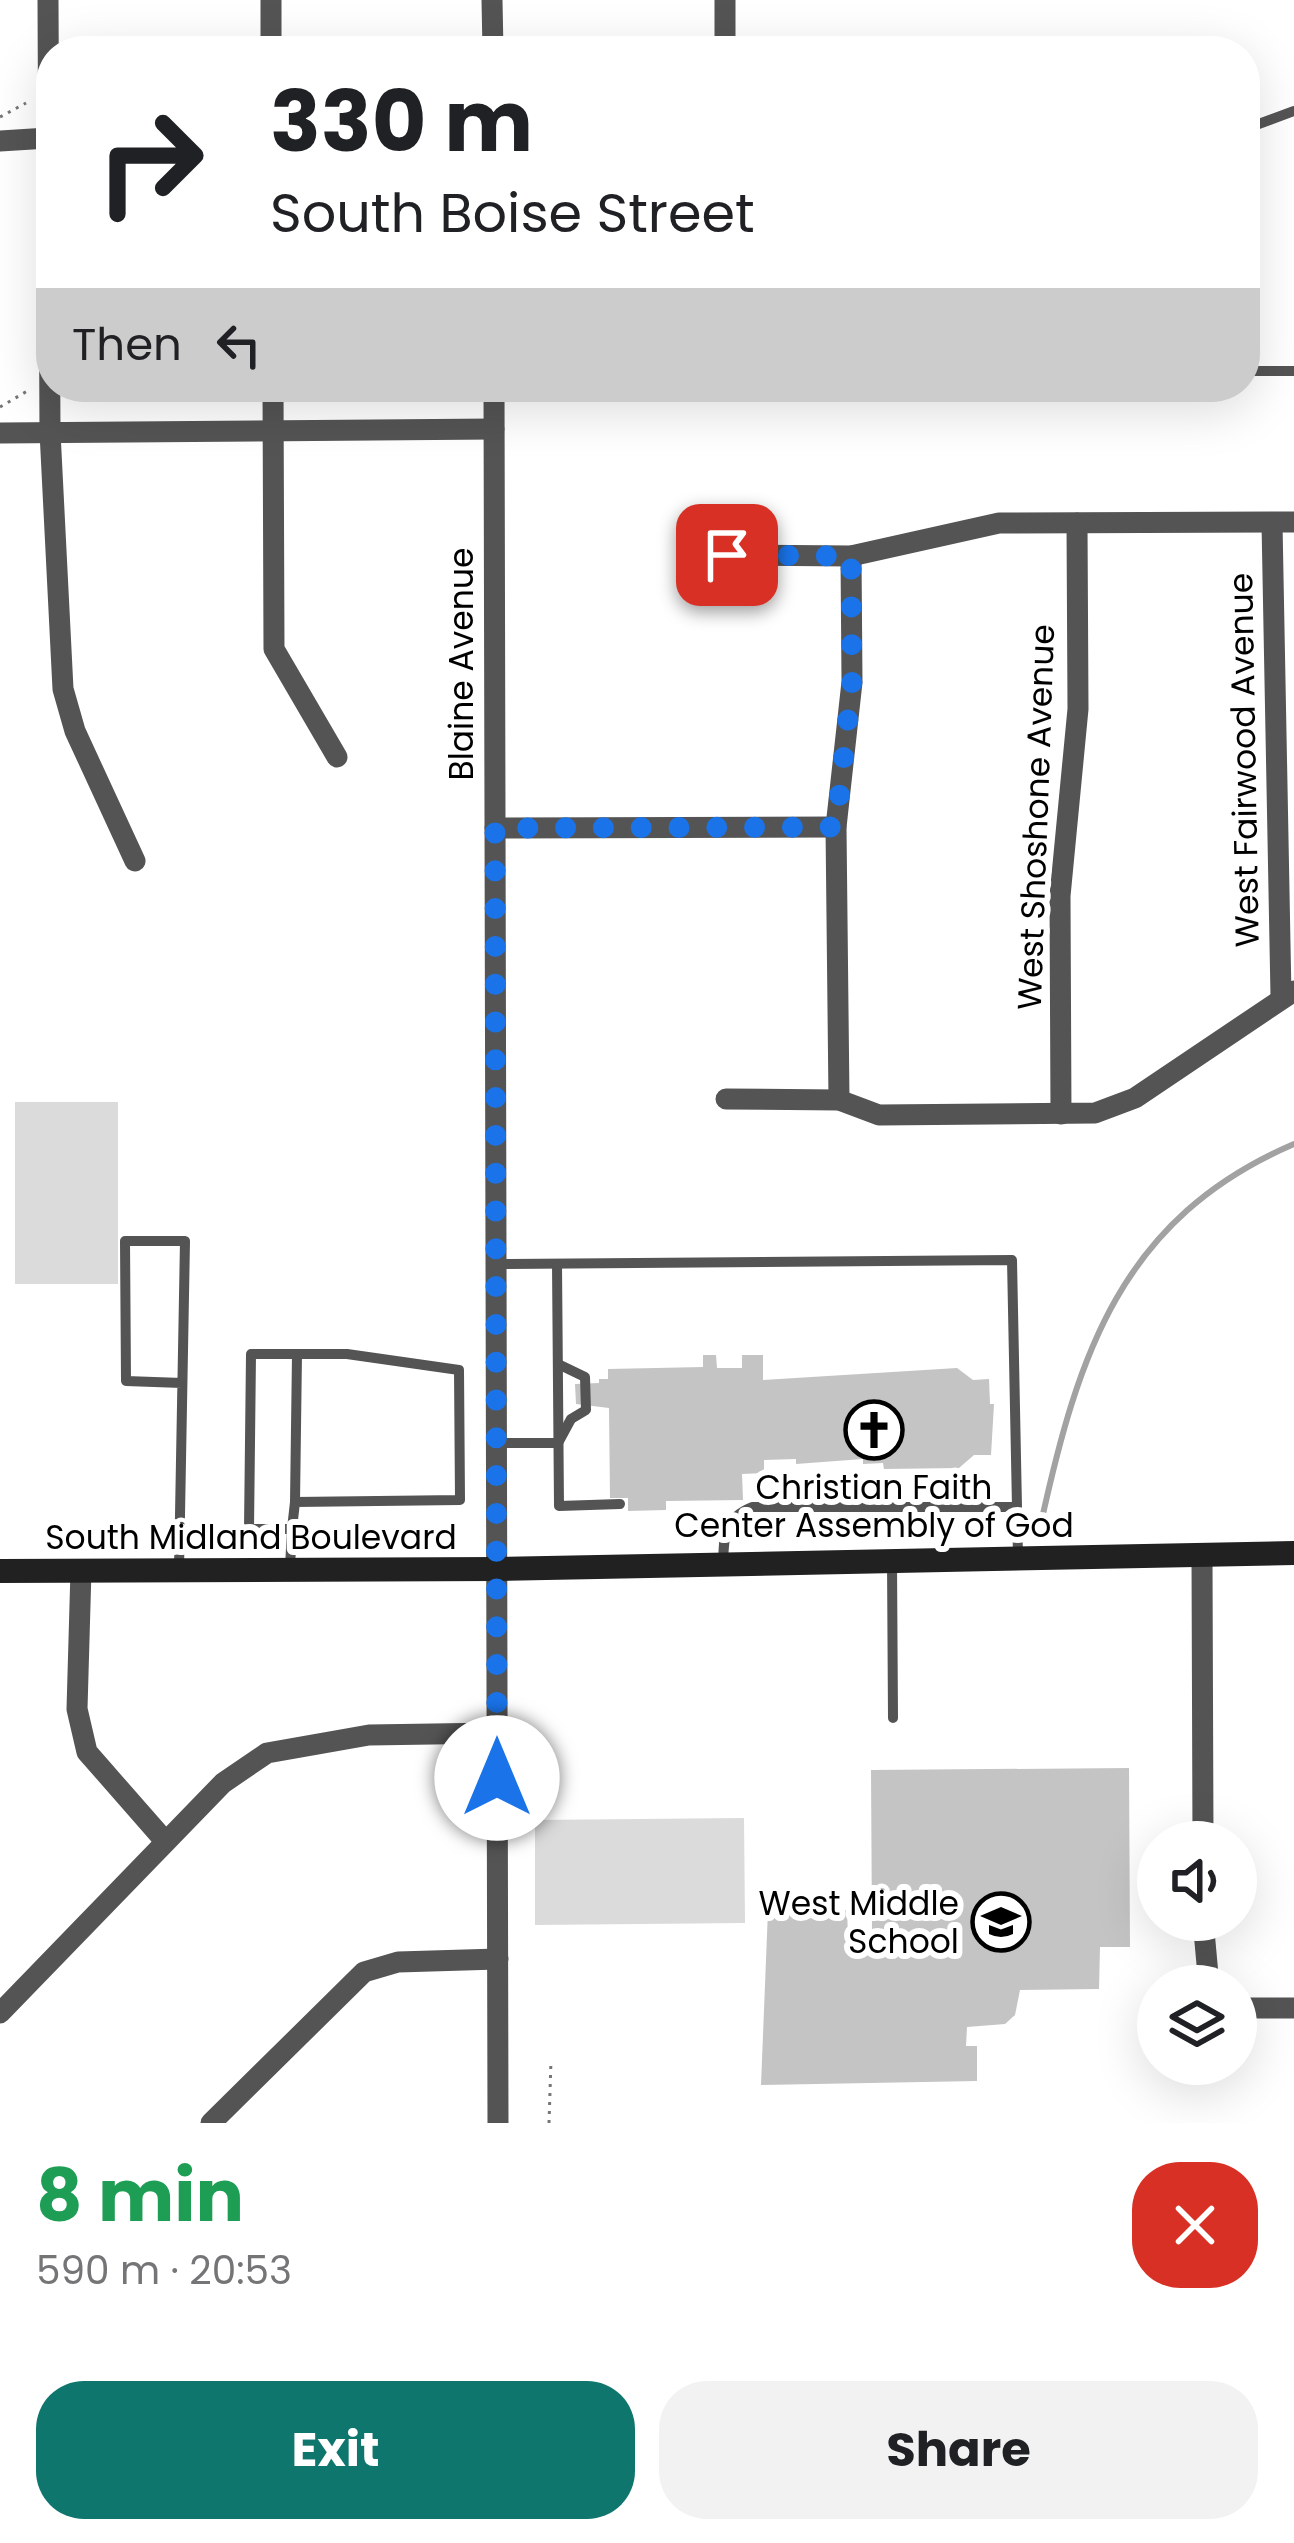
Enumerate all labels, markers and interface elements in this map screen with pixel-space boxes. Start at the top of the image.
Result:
text: 330 m [270,63,533,180]
icon: right [72,84,228,240]
text: South Boise Street [270,175,755,251]
icon: left [206,312,272,378]
text: Then [72,313,182,376]
pin [676,504,778,606]
icon: arrive [694,522,760,588]
street label: Blaine Avenue [438,547,485,781]
street label: West Fairwood Avenue [1217,572,1271,948]
street label: West Shoshone Avenue [1006,623,1066,1011]
church icon: Christian Faith Center Assembly of God [843,1399,905,1461]
place label: Christian Faith Center Assembly of God [674,1464,1074,1549]
street label: South Midland Boulevard [45,1514,457,1561]
position arrow [434,1715,560,1841]
map controls [1137,1821,1257,2085]
button: sound [1137,1821,1257,1941]
place label: West Middle School [759,1880,959,1965]
school or university icon: West Middle School [970,1891,1032,1953]
button: layers [1137,1965,1257,2085]
text: 8 min [36,2145,244,2246]
button: close [1132,2162,1258,2288]
text: 590 m · 20:53 [36,2243,292,2298]
button: Exit [36,2381,635,2519]
button: Share [659,2381,1258,2519]

